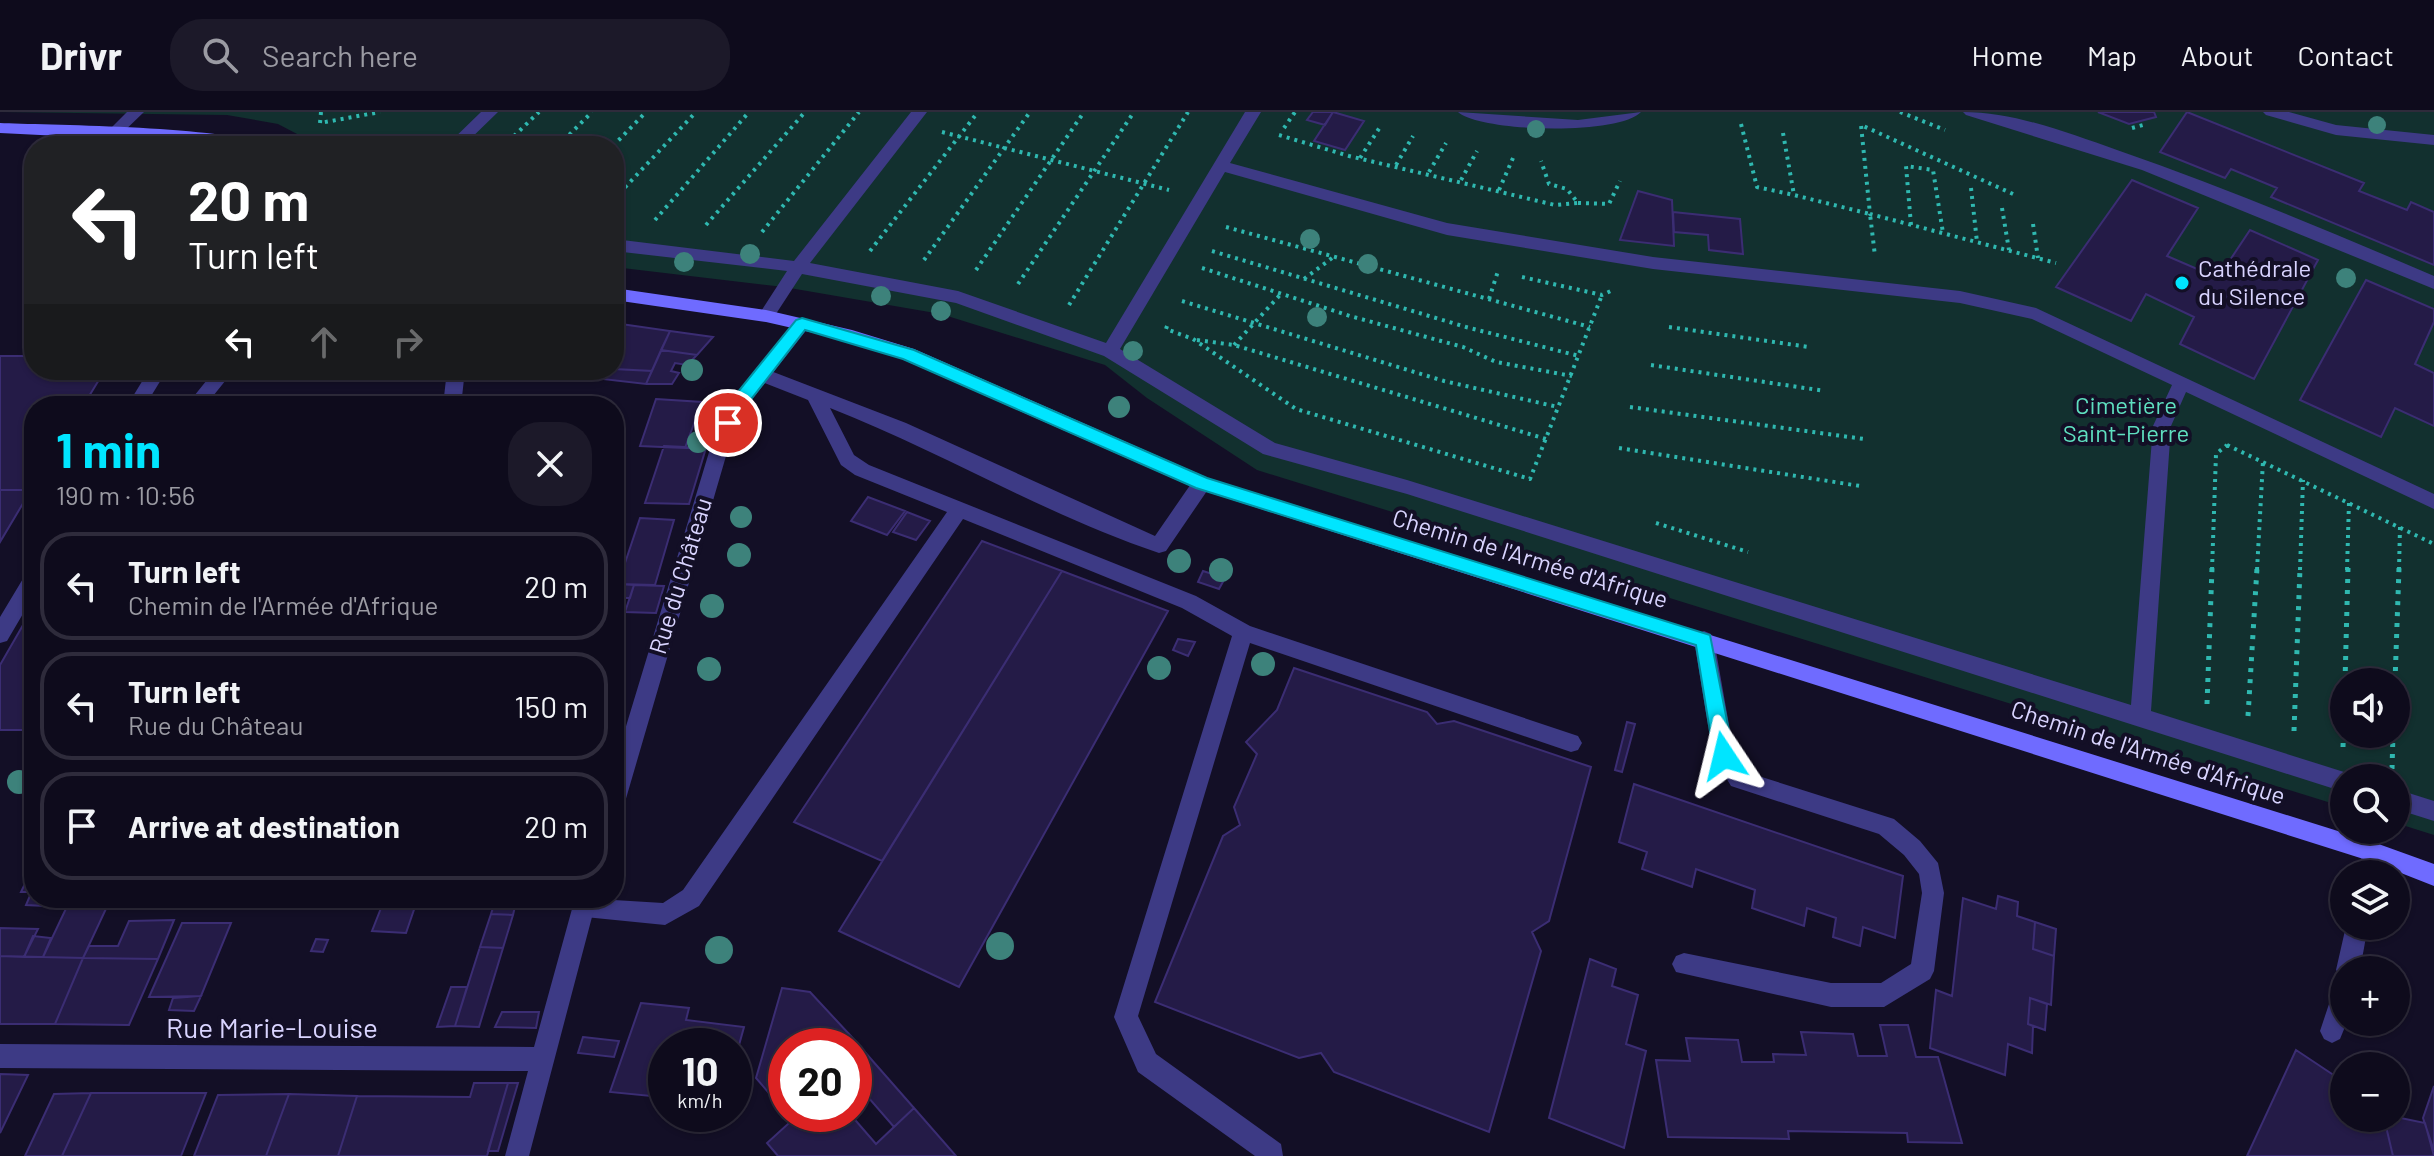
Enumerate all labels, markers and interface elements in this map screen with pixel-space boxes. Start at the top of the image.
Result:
search box [170,19,730,91]
text: Drivr [40,32,122,78]
icon: search [198,33,242,77]
text: Search here [262,37,418,73]
text: Home [1972,38,2043,72]
text: Map [2087,38,2137,72]
text: About [2181,38,2253,72]
text: Contact [2297,38,2394,72]
text: 20 m [188,165,309,232]
icon: left [56,168,160,272]
text: Turn left [188,233,319,276]
place label: Cathédrale du Silence [2198,253,2311,310]
marker: Cathédrale du Silence [2173,274,2191,292]
icon: left [218,320,262,364]
icon: ahead [302,320,346,364]
icon: right [386,320,430,364]
pin [694,389,762,457]
park label: Cimetière Saint-Pierre [2063,390,2189,447]
icon: arrive [706,401,750,445]
text: 1 min [56,420,161,478]
button: close [508,422,592,506]
text: 190 m · 10:56 [56,479,195,510]
street label: Rue du Château [642,494,717,657]
street label: Chemin de l'Armée d'Afrique [1389,502,1672,613]
text: Turn left [128,553,241,589]
icon: left [60,564,104,608]
text: 20 m [524,568,588,604]
text: Chemin de l'Armée d'Afrique [128,589,438,620]
map controls [2330,668,2410,1132]
button: sound [2330,668,2410,748]
text: Turn left [128,673,241,709]
icon: left [60,684,104,728]
text: 150 m [514,688,588,724]
street label: Chemin de l'Armée d'Afrique [2008,694,2289,810]
text: Rue du Château [128,709,303,740]
position arrow [1682,714,1766,798]
button: search [2330,764,2410,844]
icon: arrive [60,804,104,848]
text: Arrive at destination [128,808,400,844]
text: 20 m [524,808,588,844]
button: layers [2330,860,2410,940]
button: + [2330,956,2410,1036]
street label: Rue Marie-Louise [166,1010,378,1044]
speed limit sign: 20 [768,1028,872,1132]
text: 10 [682,1046,718,1094]
button: − [2330,1052,2410,1132]
text: km/h [677,1088,723,1112]

